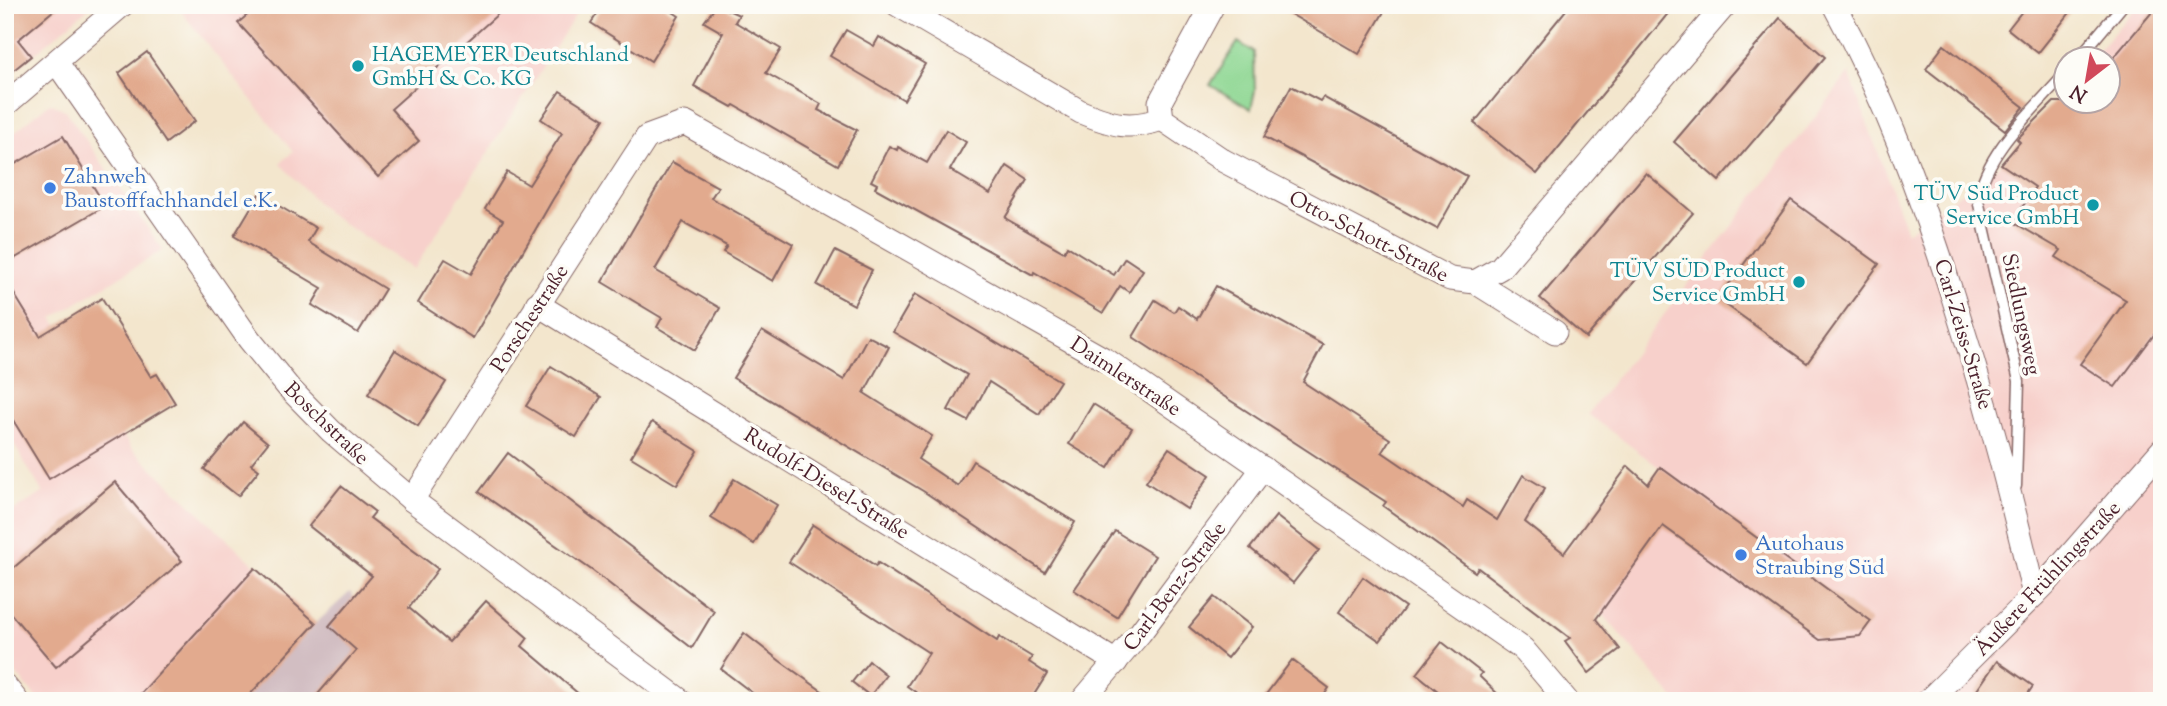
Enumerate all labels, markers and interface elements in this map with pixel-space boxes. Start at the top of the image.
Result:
place label: HAGEMEYER Deutschland GmbH & Co. KG [372,41,629,95]
north arrow [2052,46,2122,116]
marker: HAGEMEYER Deutschland GmbH & Co. KG [350,58,366,74]
text: N [2066,77,2093,108]
place label: Zahnweh Baustofffachhandel e.K. [64,163,278,217]
marker: Zahnweh Baustofffachhandel e.K. [42,180,58,196]
place label: TÜV Süd Product Service GmbH [1914,180,2079,234]
street label: Otto-Schott-Straße [1283,184,1453,291]
marker: TÜV Süd Product Service GmbH [2085,197,2101,213]
street label: Siedlungsweg [1993,251,2048,378]
street label: Carl-Zeiss-Straße [1925,256,1999,414]
place label: TÜV SÜD Product Service GmbH [1610,257,1785,311]
street label: Porschestraße [484,259,577,379]
marker: TÜV SÜD Product Service GmbH [1791,274,1807,290]
street label: Daimlerstraße [1064,331,1186,425]
street label: Boschstraße [276,376,375,473]
street label: Rudolf-Diesel-Straße [737,421,915,548]
street label: Äußere Frühlingstraße [1968,495,2129,664]
street label: Carl-Benz-Straße [1117,516,1234,658]
place label: Autohaus Straubing Süd [1755,530,1885,584]
marker: Autohaus Straubing Süd [1733,547,1749,563]

